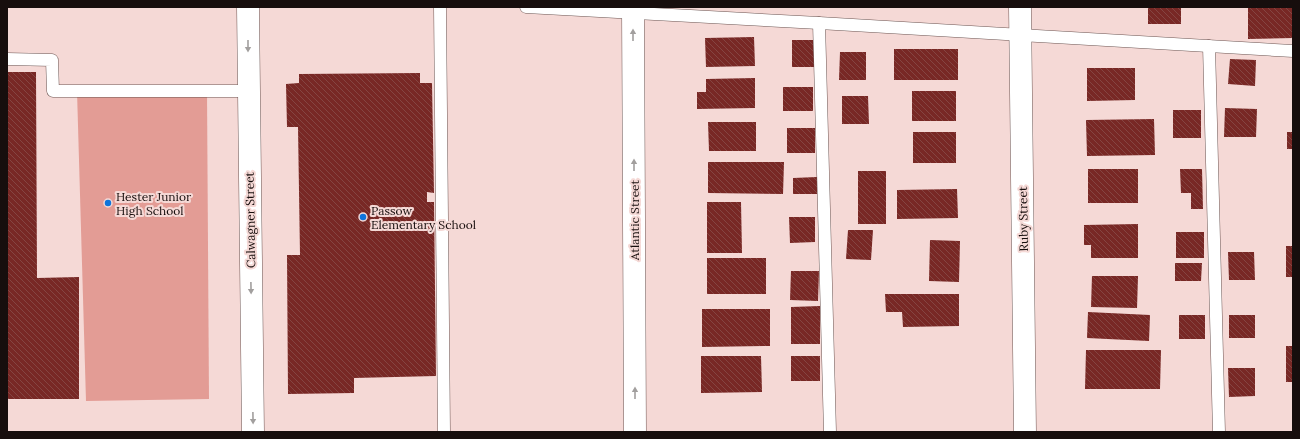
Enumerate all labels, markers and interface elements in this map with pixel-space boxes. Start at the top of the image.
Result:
one-way arrow [630,28,636,41]
one-way arrow [245,40,252,52]
one-way arrow [631,158,637,171]
street label: Calwagner Street [242,171,258,268]
street label: Atlantic Street [627,180,642,261]
street label: Ruby Street [1015,186,1031,252]
place label: Hester Junior High School [116,189,192,218]
marker: Hester Junior High School [103,198,113,208]
place label: Passow Elementary School [371,203,476,232]
marker: Passow Elementary School [358,212,368,222]
one-way arrow [248,282,254,295]
one-way arrow [632,386,638,399]
one-way arrow [250,412,256,425]

